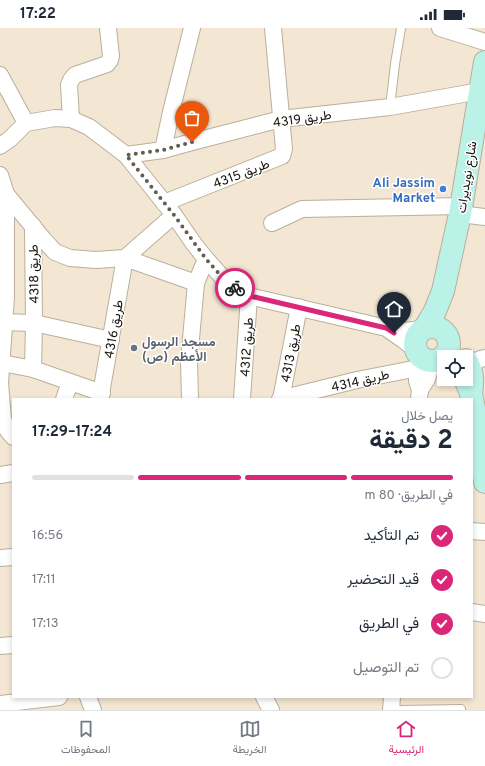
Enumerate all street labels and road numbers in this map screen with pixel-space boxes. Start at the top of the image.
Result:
street label: طريق 4319 [272,108,333,132]
street label: شارع نويديرات [454,140,482,214]
street label: طريق 4315 [211,157,272,193]
street label: طريق 4318 [26,244,44,304]
street label: طريق 4316 [102,299,128,360]
street label: طريق 4312 [238,317,258,377]
street label: طريق 4313 [278,323,305,384]
street label: طريق 4314 [330,367,391,396]

